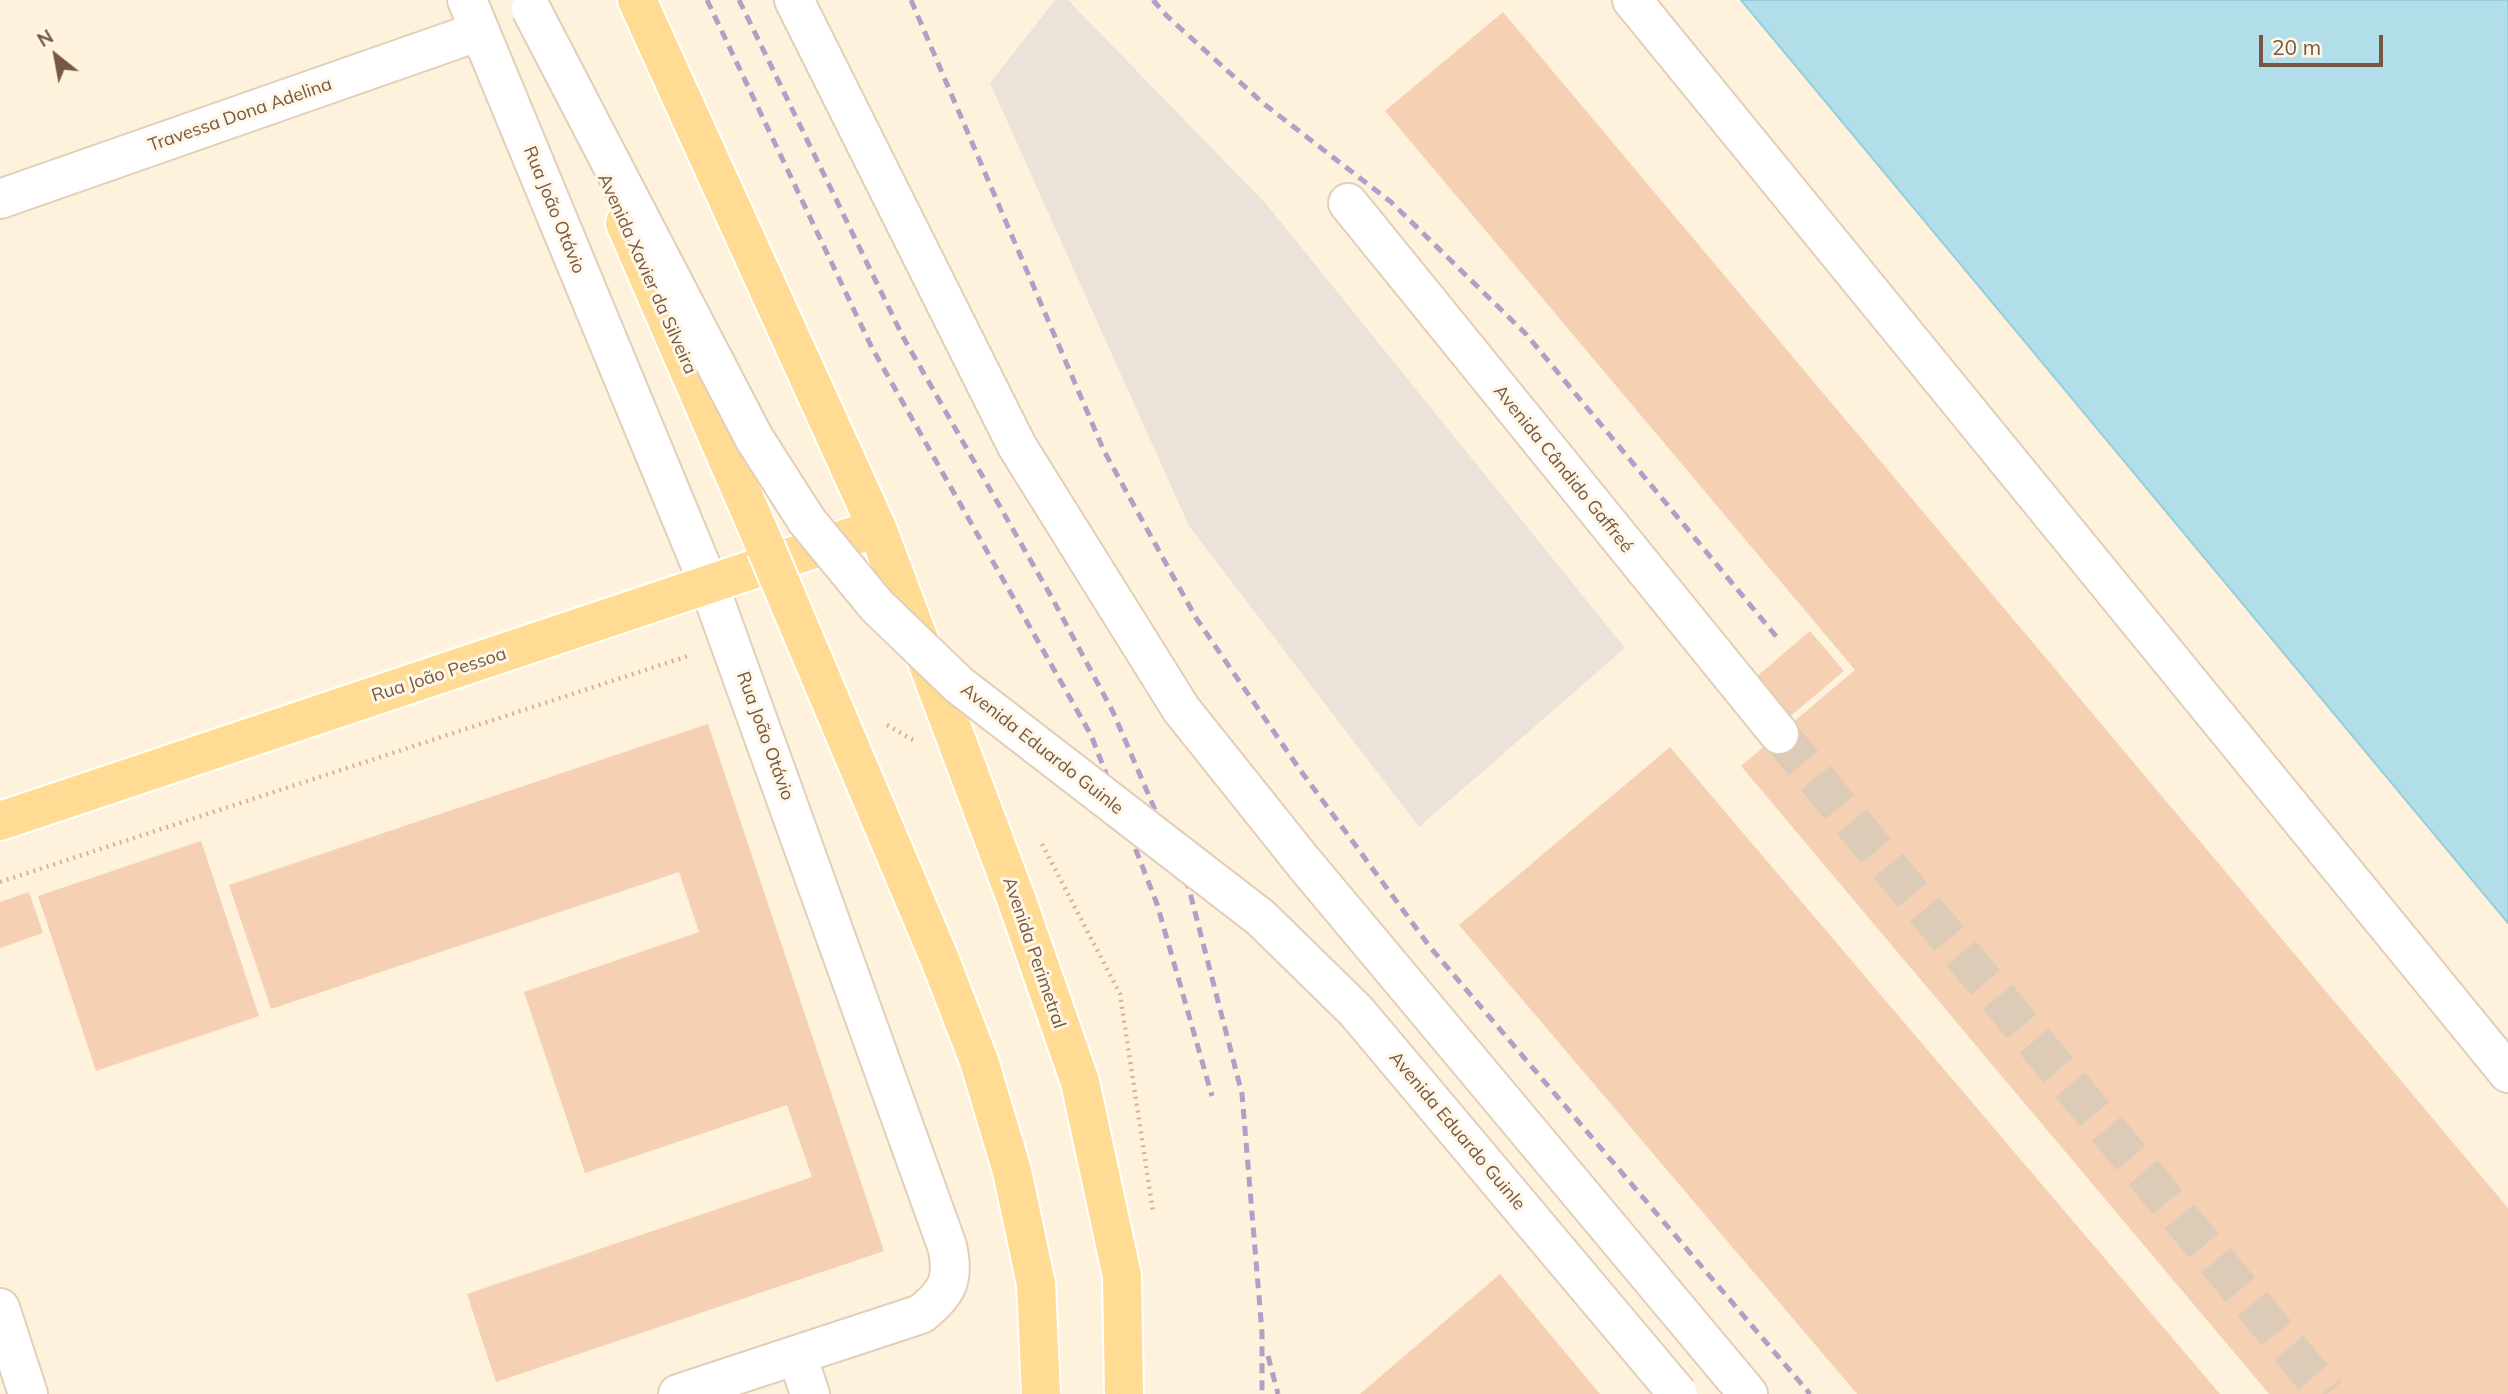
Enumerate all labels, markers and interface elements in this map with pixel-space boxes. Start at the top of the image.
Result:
north arrow [21,21,91,91]
scale bar [2263,21,2387,65]
text: N [33,24,58,52]
text: 20 m [2272,34,2321,60]
street label: Travessa Dona Adelina [145,73,335,157]
street label: Rua João Otávio [519,143,589,277]
street label: Avenida Xavier da Silveira [593,170,701,378]
street label: Avenida Cândido Gaffreé [1489,381,1637,557]
street label: Rua João Pessoa [369,643,509,707]
street label: Rua João Otávio [732,669,798,803]
street label: Avenida Eduardo Guinle [956,679,1128,819]
street label: Avenida Perimetral [998,875,1070,1031]
street label: Avenida Eduardo Guinle [1384,1047,1530,1215]

